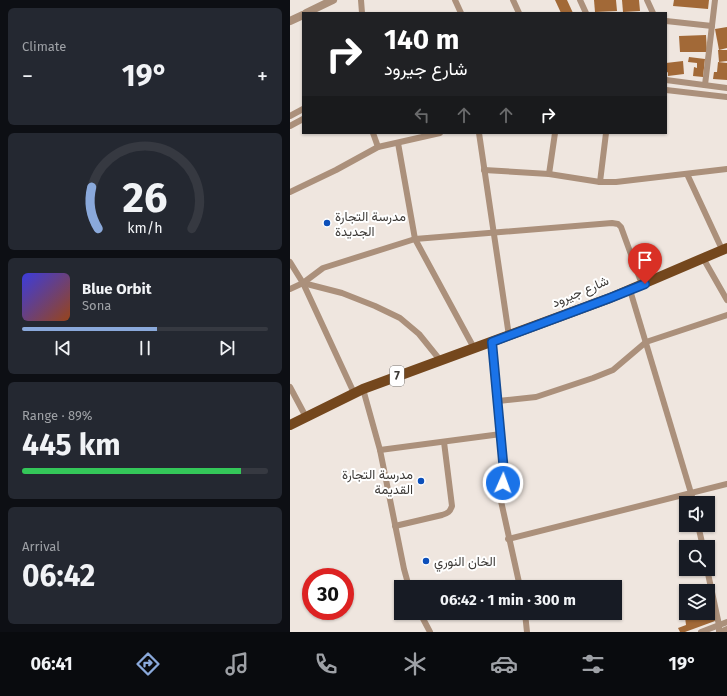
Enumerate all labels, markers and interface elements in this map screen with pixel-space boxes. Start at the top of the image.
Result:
text: 140 m [384,23,460,56]
icon: right [318,28,370,80]
text: Climate [22,39,66,54]
text: 19° [122,58,168,94]
text: شارع جيرود [384,58,467,80]
text: − [22,63,33,90]
text: + [257,63,268,90]
icon: left [411,104,433,126]
icon: ahead [453,104,475,126]
icon: ahead [495,104,517,126]
icon: right [537,104,559,126]
text: 26 [123,173,167,223]
place label: مدرسة التجارة الجديدة [335,209,406,239]
marker: مدرسة التجارة الجديدة [322,218,332,228]
text: km/h [127,220,163,237]
pin [628,243,662,284]
icon: arrive [634,249,656,271]
street label: شارع جيرود [550,273,612,312]
text: Blue Orbit [82,280,151,298]
text: Sona [82,298,111,313]
icon: previous [52,337,74,359]
icon: pause [134,337,156,359]
icon: next [216,337,238,359]
road number: 7 [390,366,404,386]
text: Range · 89% [22,408,93,423]
text: 445 km [22,427,121,463]
position arrow [482,462,524,504]
place label: مدرسة التجارة القديمة [342,467,413,497]
marker: مدرسة التجارة القديمة [416,476,426,486]
map controls [679,496,715,620]
button: sound [679,496,715,532]
text: Arrival [22,539,60,554]
button: search [679,540,715,576]
place label: الخان النوري [434,554,496,572]
marker: الخان النوري [421,556,431,566]
text: 06:42 [22,558,95,594]
speed limit sign: 30 [302,568,354,620]
button: layers [679,584,715,620]
text: 06:42 · 1 min · 300 m [440,591,576,609]
icon: directions [134,650,162,678]
icon: music [223,650,251,678]
icon: phone [312,650,340,678]
icon: climate [401,650,429,678]
icon: car [490,650,518,678]
icon: filters [579,650,607,678]
text: 06:41 [31,653,73,675]
text: 19° [669,653,696,675]

